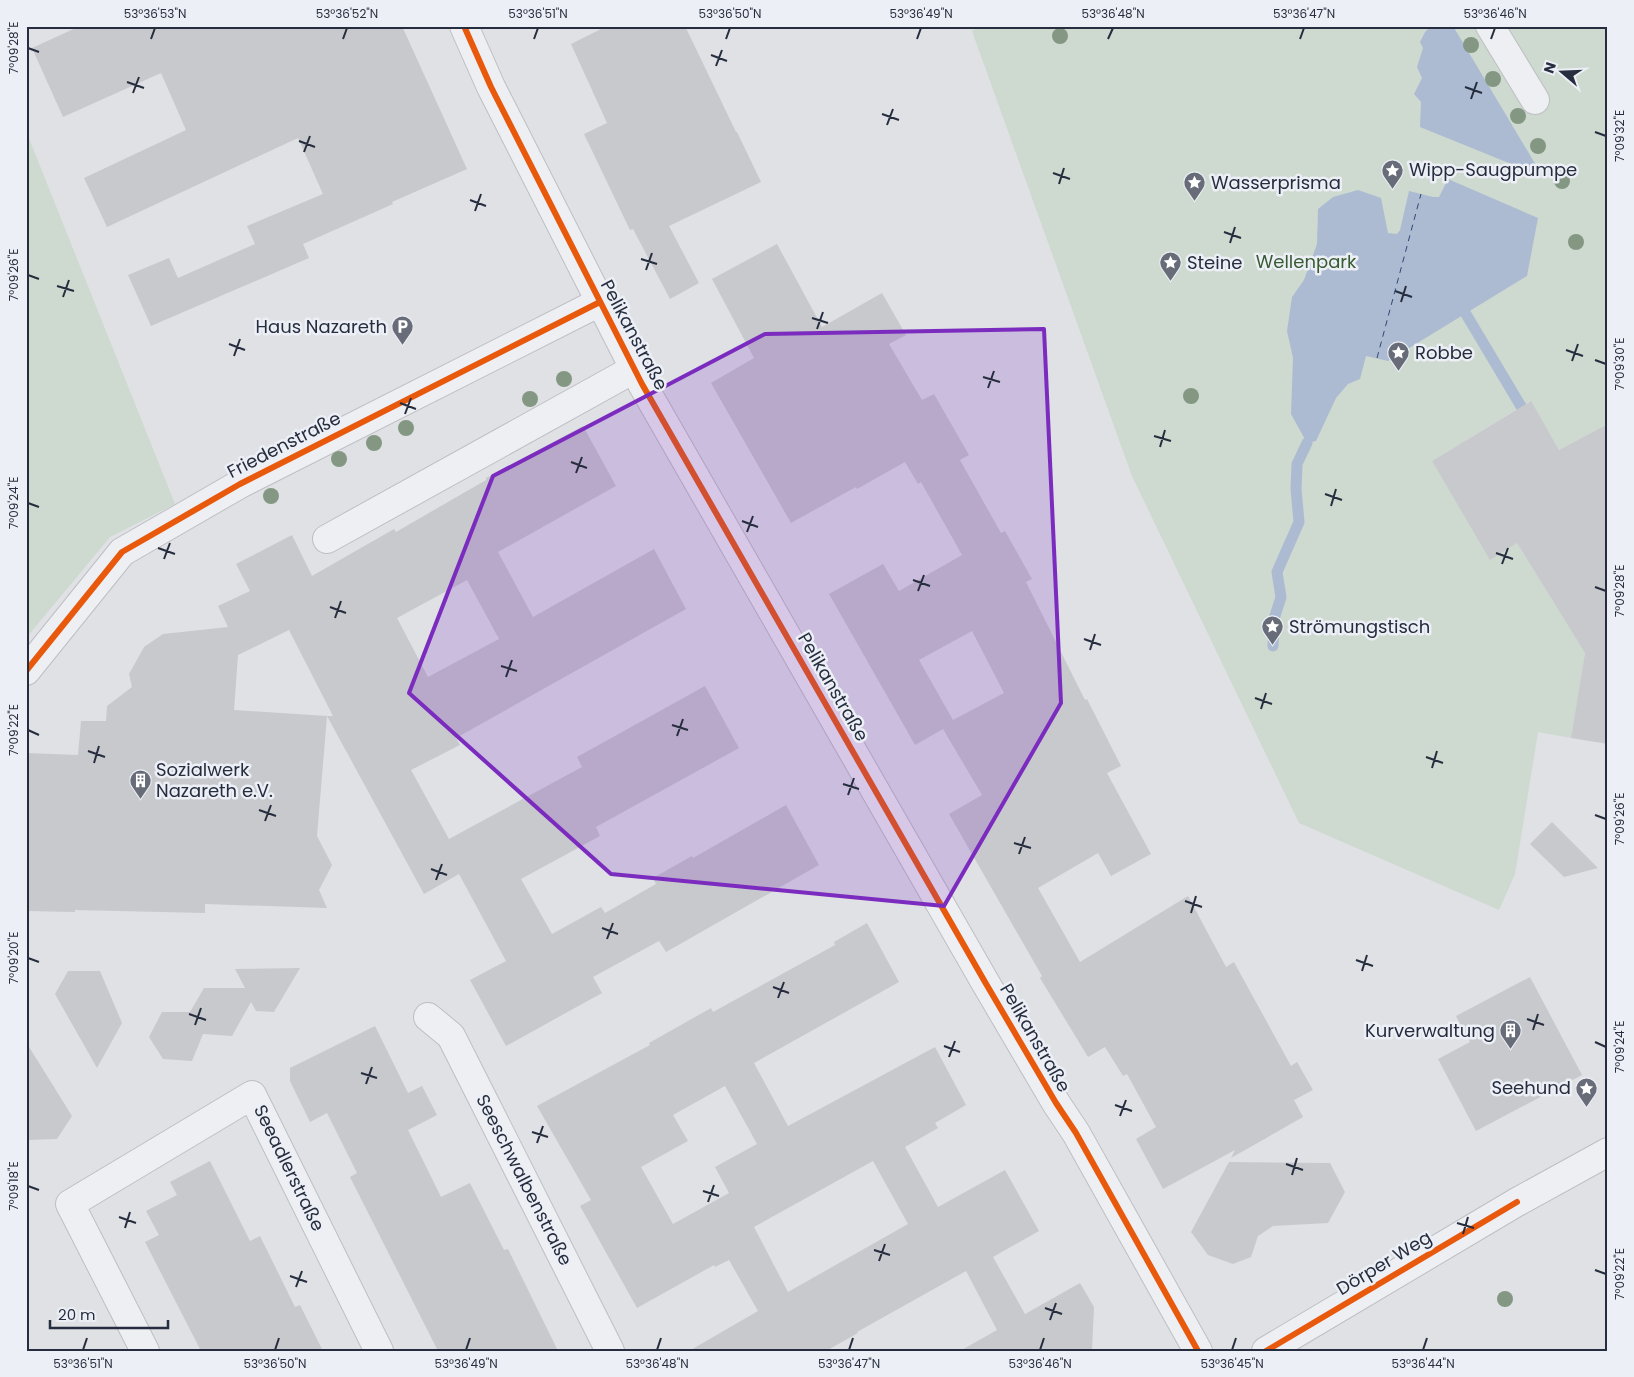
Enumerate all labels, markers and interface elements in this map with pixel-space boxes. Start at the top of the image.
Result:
text: 53°36'53"N [124,5,186,22]
text: 53°36'52"N [316,5,378,22]
text: 53°36'51"N [508,5,568,22]
text: 53°36'50"N [698,5,762,22]
text: 53°36'49"N [889,5,953,22]
text: 53°36'48"N [1081,5,1145,22]
text: 53°36'47"N [1273,5,1335,22]
text: 53°36'46"N [1463,5,1527,22]
text: 7°09'28"E [5,22,22,74]
north arrow [1536,48,1586,98]
text: N [1539,60,1561,76]
text: 7°09'32"E [1611,110,1628,162]
place label: Wipp-Saugpumpe [1409,157,1577,182]
place icon: Wipp-Saugpumpe [1381,158,1405,189]
place label: Wasserprisma [1211,170,1341,195]
place icon: Wasserprisma [1183,171,1207,202]
text: 7°09'26"E [5,249,22,301]
park label: Wellenpark [1256,249,1357,274]
place label: Steine [1187,250,1242,275]
place icon: Steine [1159,251,1183,282]
street label: Pelikanstraße [595,275,674,394]
place label: Haus Nazareth [256,314,387,339]
parking icon: Haus Nazareth [391,315,415,346]
text: 7°09'30"E [1611,338,1628,390]
place label: Robbe [1415,340,1473,365]
place icon: Robbe [1387,341,1411,372]
street label: Friedenstraße [223,405,345,484]
text: 7°09'24"E [5,477,22,529]
text: 7°09'28"E [1611,565,1628,617]
place label: Strömungstisch [1289,614,1430,639]
place icon: Strömungstisch [1261,615,1285,646]
street label: Pelikanstraße [792,628,875,746]
text: 7°09'22"E [5,704,22,756]
place label: Sozialwerk Nazareth e.V. [156,757,273,803]
building icon: Sozialwerk Nazareth e.V. [128,768,152,799]
text: 7°09'26"E [1611,793,1628,845]
text: 7°09'20"E [5,932,22,984]
street label: Pelikanstraße [994,979,1077,1097]
place label: Kurverwaltung [1365,1018,1495,1043]
building icon: Kurverwaltung [1499,1019,1523,1050]
text: 7°09'24"E [1611,1021,1628,1073]
place label: Seehund [1491,1075,1571,1100]
place icon: Seehund [1575,1076,1599,1107]
street label: Seeschwalbenstraße [470,1090,579,1270]
street label: Seeadlerstraße [248,1100,331,1235]
text: 7°09'18"E [5,1161,22,1211]
street label: Dörper Weg [1332,1224,1436,1301]
text: 7°09'22"E [1611,1248,1628,1300]
scale bar [50,1297,168,1329]
text: 20 m [58,1304,96,1325]
text: 53°36'51"N [53,1355,113,1372]
text: 53°36'50"N [243,1355,307,1372]
text: 53°36'49"N [434,1355,498,1372]
text: 53°36'48"N [625,1355,689,1372]
text: 53°36'47"N [818,1355,880,1372]
text: 53°36'46"N [1008,1355,1072,1372]
text: 53°36'45"N [1200,1355,1264,1372]
text: 53°36'44"N [1391,1355,1455,1372]

